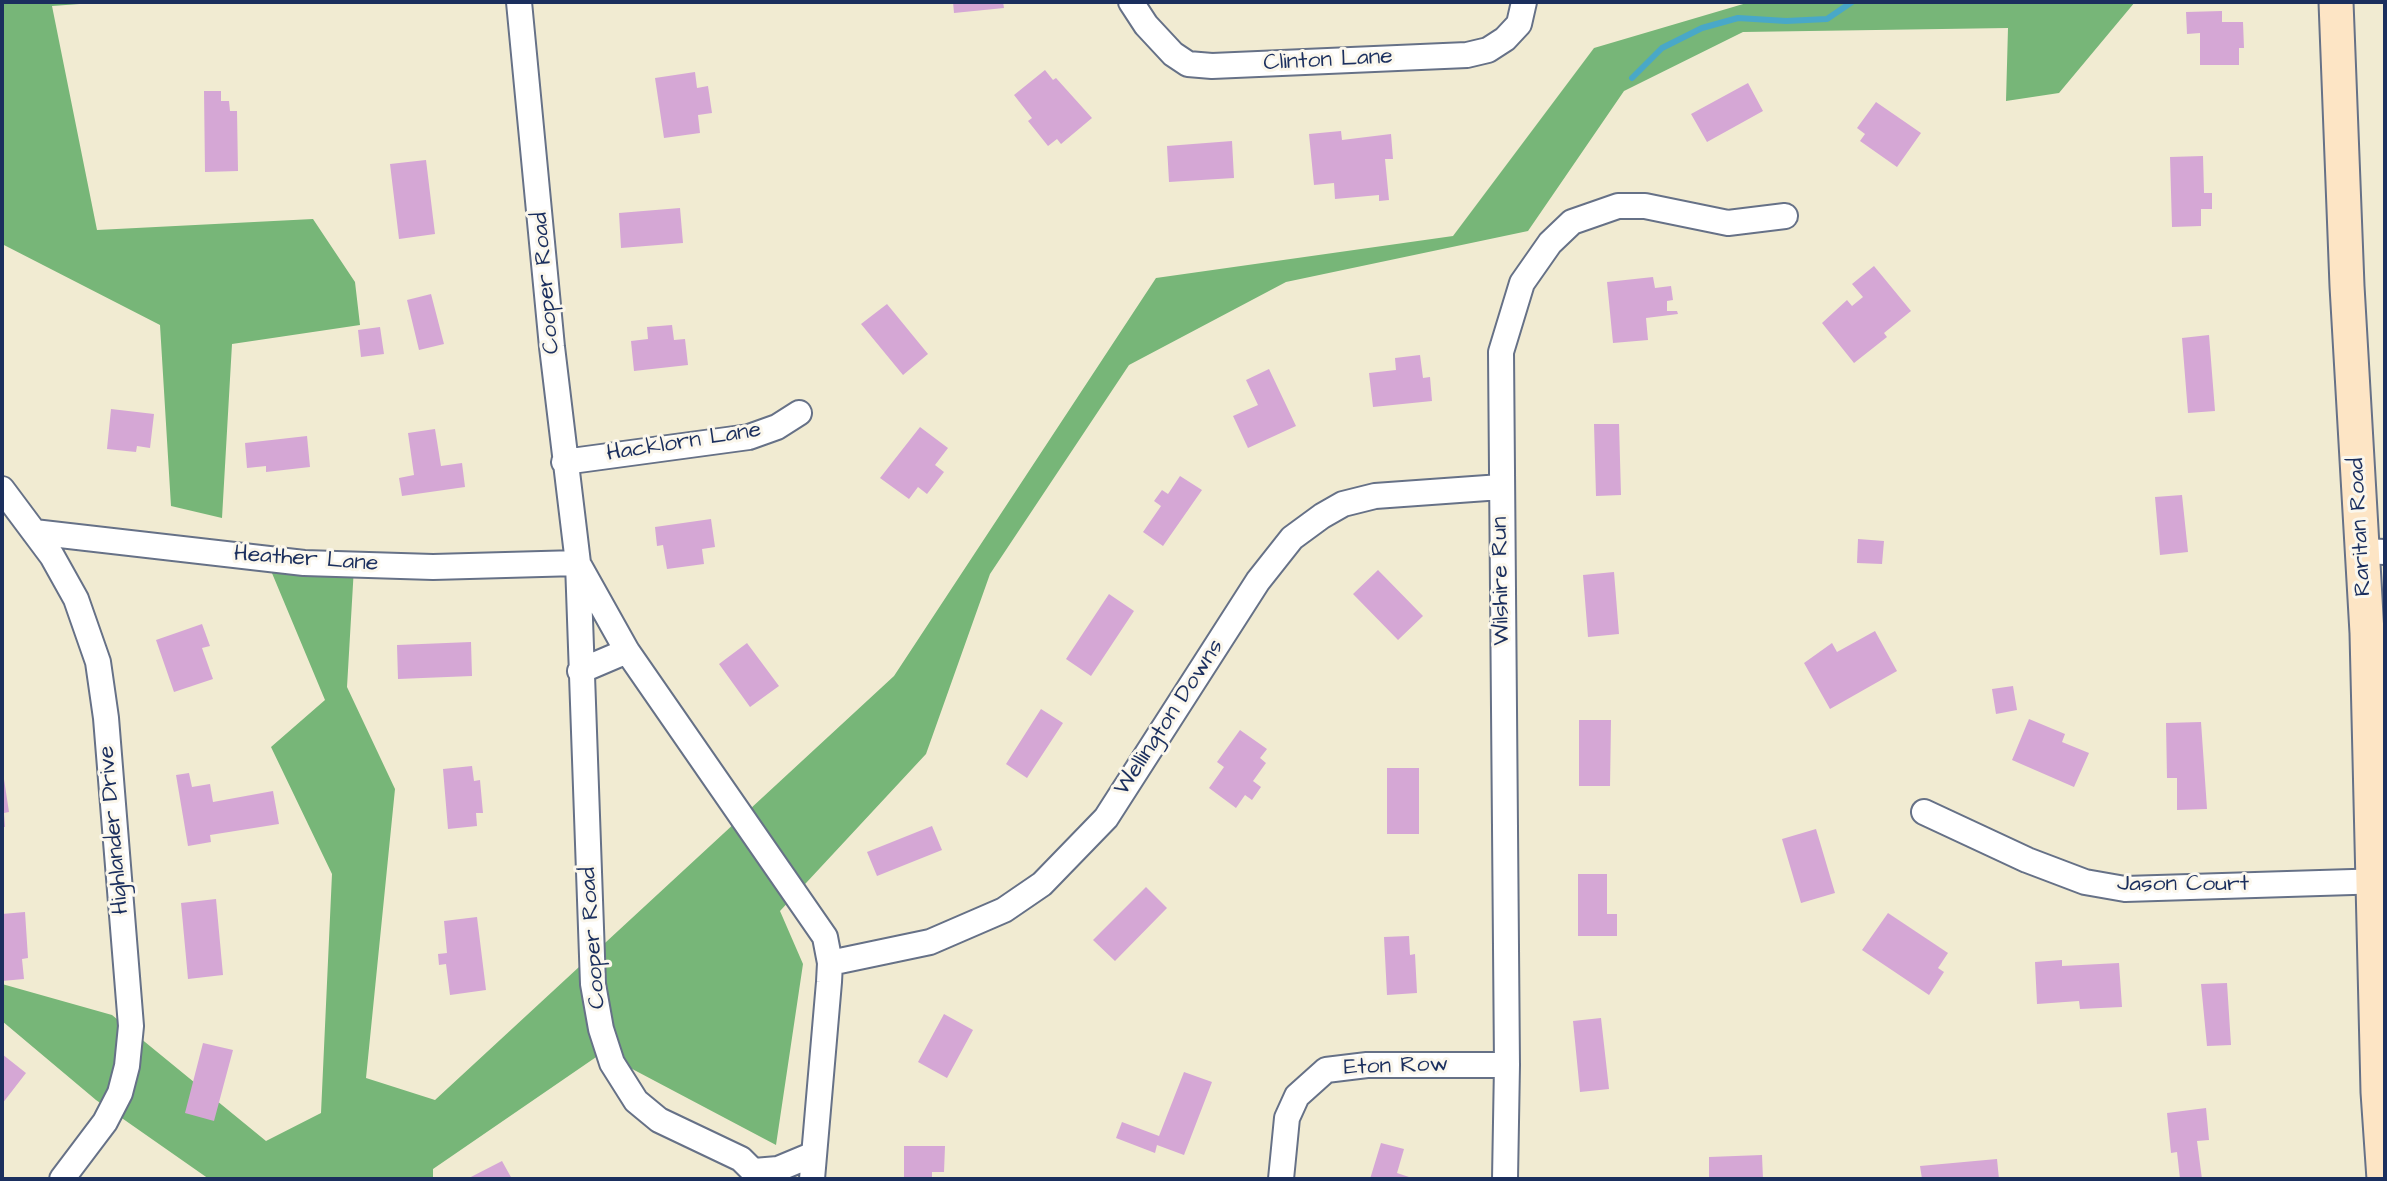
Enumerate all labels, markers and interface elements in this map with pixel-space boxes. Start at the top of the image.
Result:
street label: Clinton Lane [1263,44,1393,78]
street label: Cooper Road [527,211,567,355]
street label: Hacklorn Lane [605,417,763,469]
street label: Raritan Road [2344,457,2378,597]
street label: Wilshire Run [1487,516,1517,646]
street label: Heather Lane [233,541,379,579]
street label: Wellington Downs [1109,635,1231,801]
street label: Highlander Drive [94,745,136,915]
street label: Cooper Road [575,866,613,1010]
street label: Jason Court [2117,871,2249,899]
street label: Eton Row [1343,1051,1449,1083]

